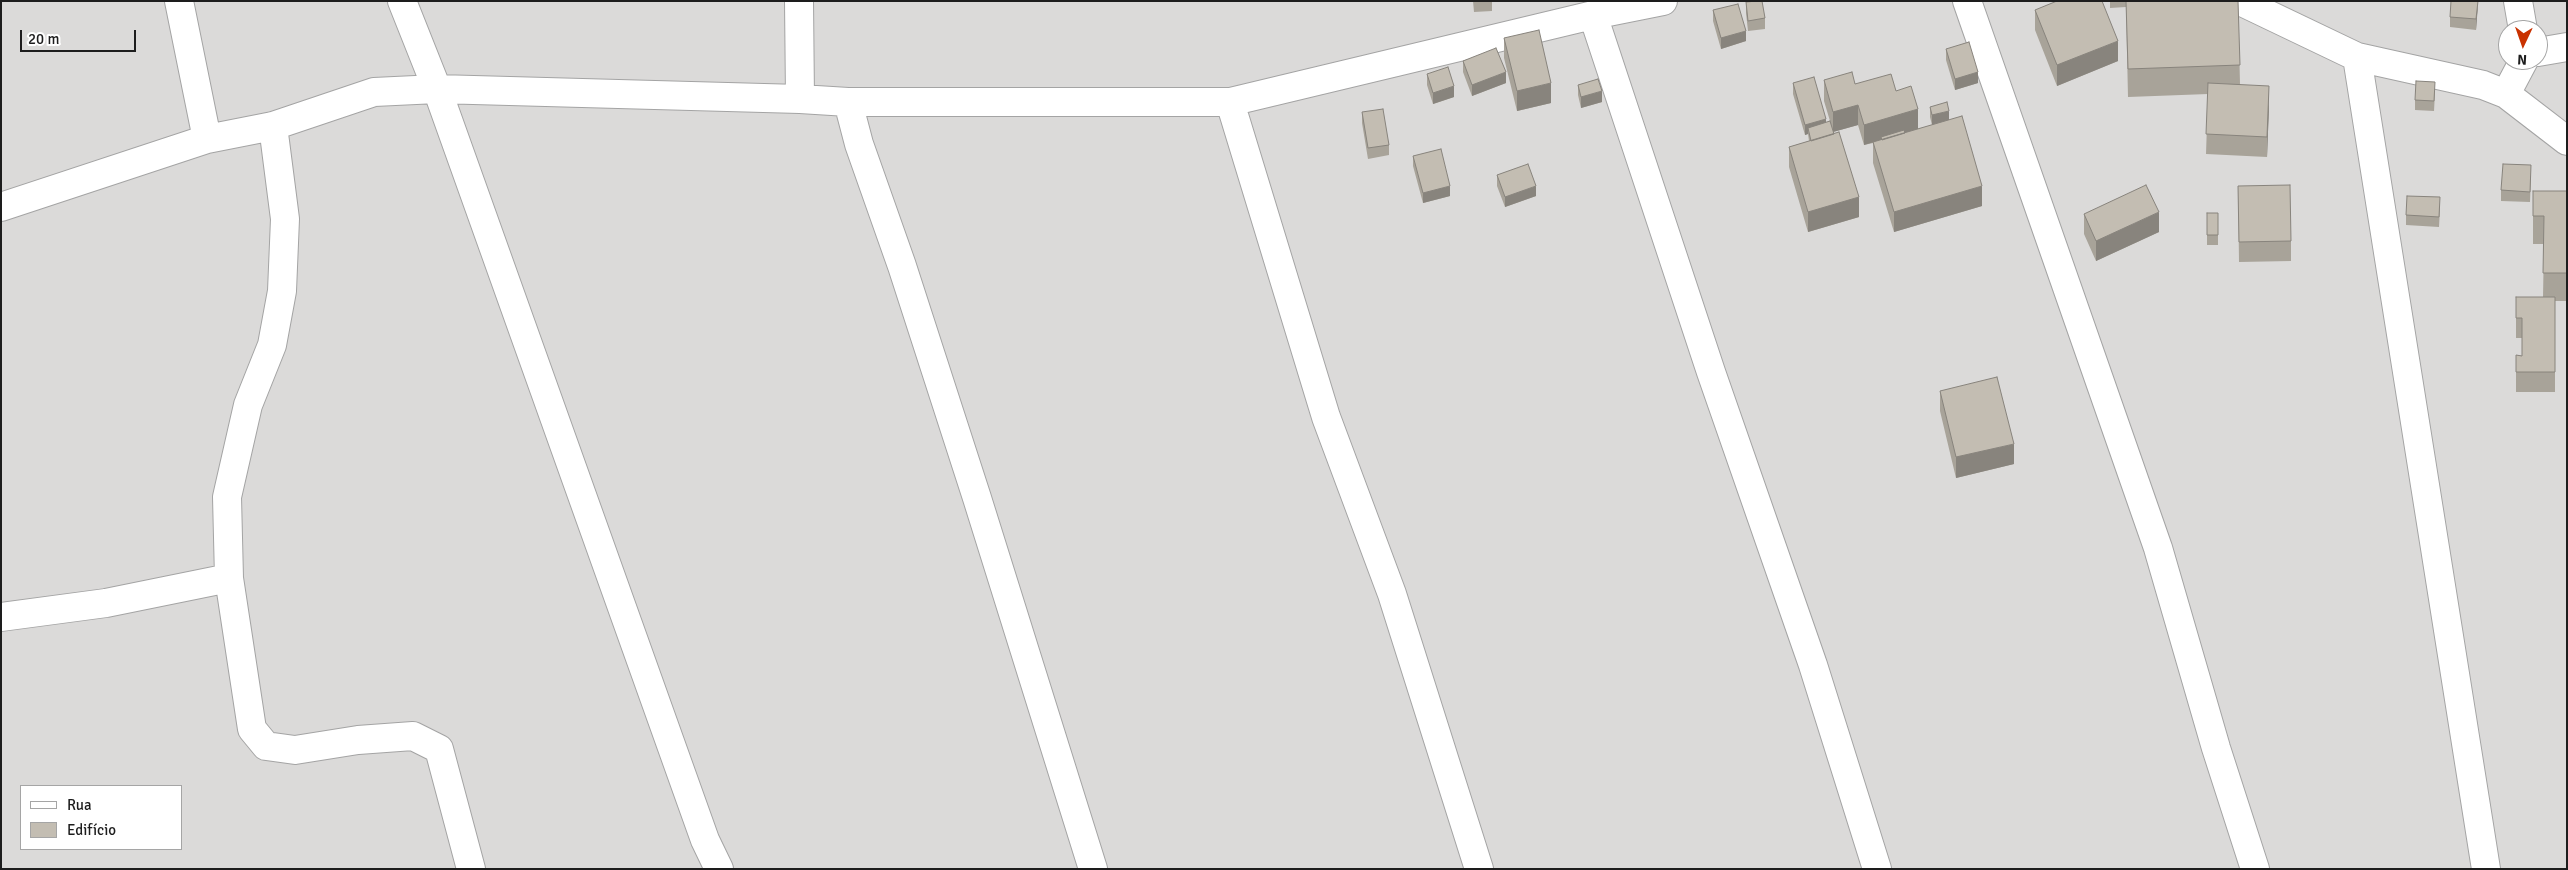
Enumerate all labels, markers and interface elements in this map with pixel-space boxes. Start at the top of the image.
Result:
scale bar [22,20,139,52]
north arrow [2498,20,2548,70]
text: 20 m [28,30,59,48]
text: N [2517,51,2528,68]
legend [20,785,182,850]
text: Rua [67,796,92,814]
text: Edifício [67,821,116,839]

